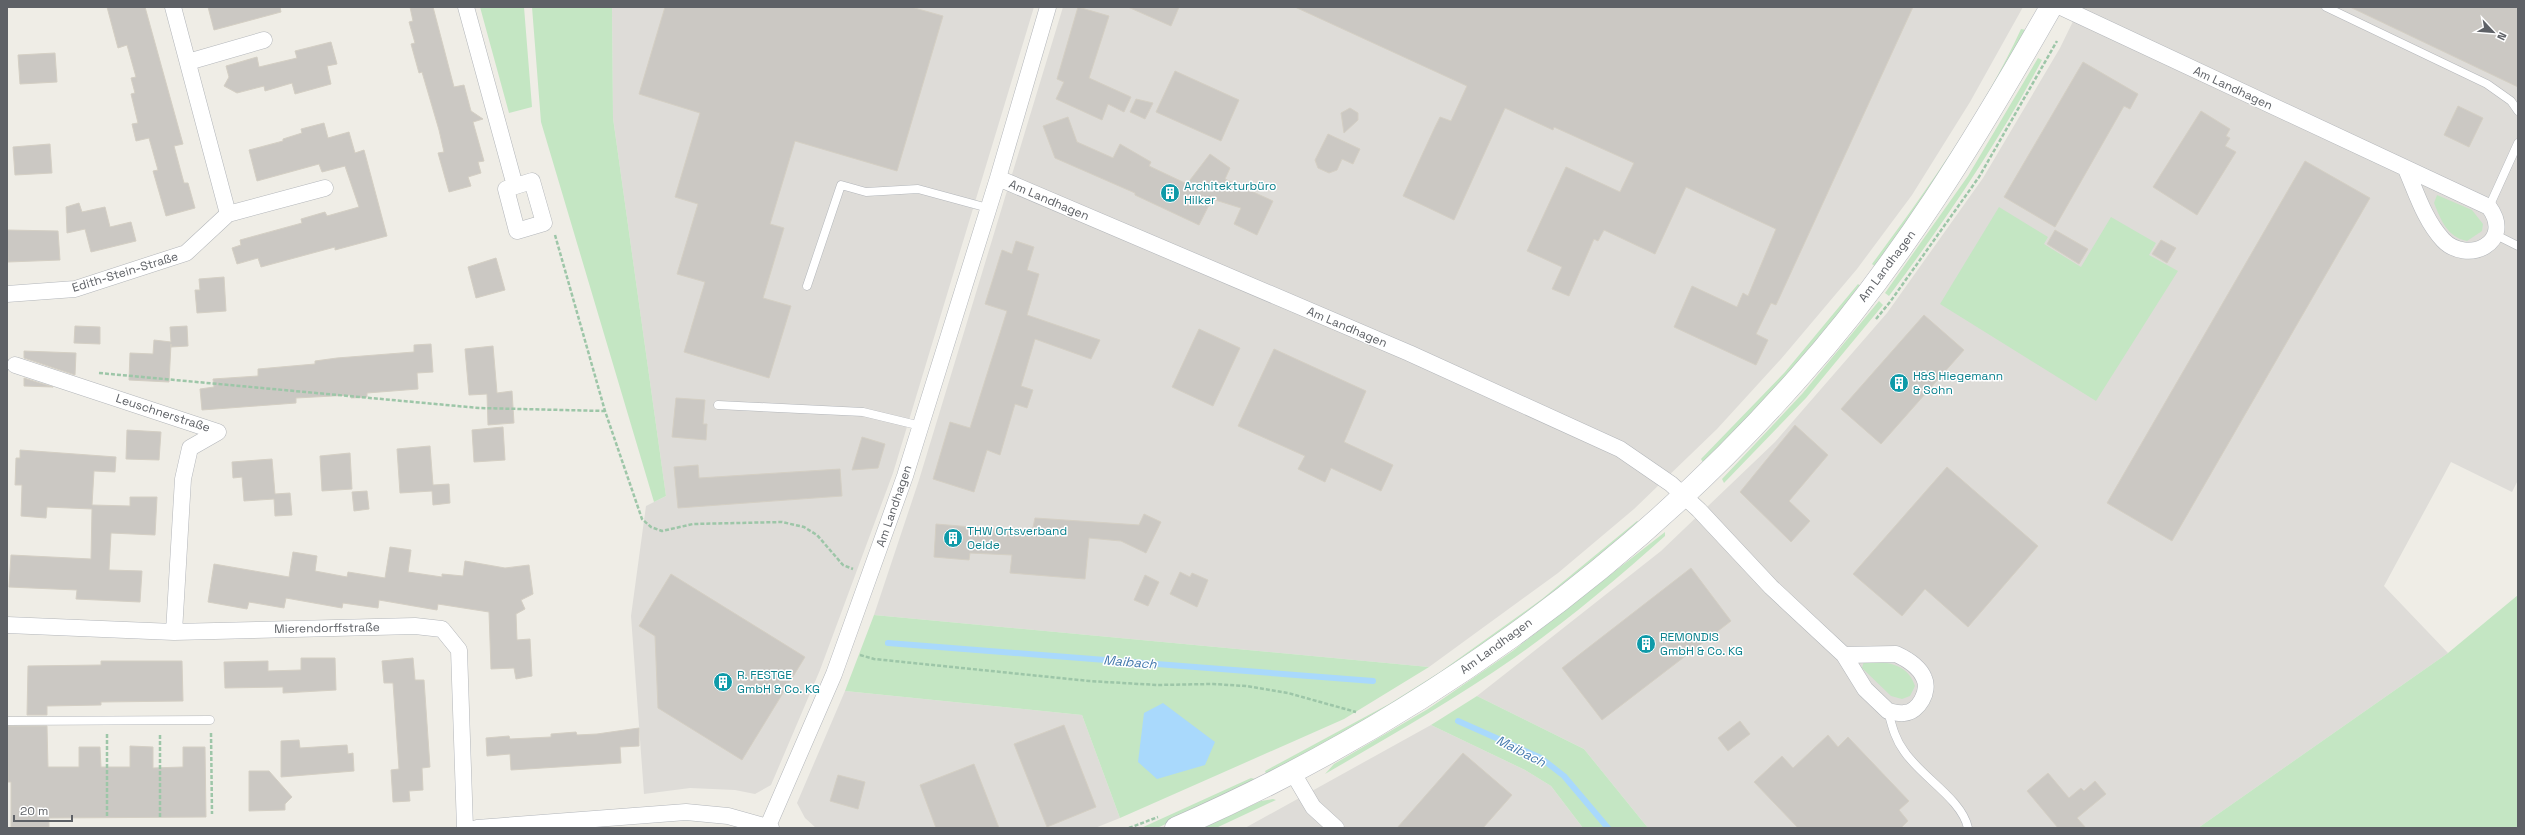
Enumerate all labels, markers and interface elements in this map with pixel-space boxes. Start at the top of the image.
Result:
north arrow [2473,12,2513,52]
text: N [2494,30,2510,43]
street label: Am Landhagen [2191,63,2275,113]
street label: Am Landhagen [1006,176,1092,224]
place label: Architekturbüro Hilker [1184,178,1276,208]
building icon: Architekturbüro Hilker [1159,182,1181,204]
street label: Am Landhagen [1855,227,1919,305]
street label: Edith-Stein-Straße [70,248,180,296]
street label: Am Landhagen [1304,303,1390,351]
place label: H&S Hiegemann & Sohn [1913,368,2003,398]
building icon: H&S Hiegemann & Sohn [1888,372,1910,394]
street label: Leuschnerstraße [114,390,212,436]
street label: Am Landhagen [872,463,916,549]
place label: THW Ortsverband Oelde [967,523,1067,553]
building icon: THW Ortsverband Oelde [942,527,964,549]
street label: Am Landhagen [1457,614,1535,678]
street label: Mierendorffstraße [274,619,380,637]
place label: REMONDIS GmbH & Co. KG [1660,629,1743,659]
building icon: REMONDIS GmbH & Co. KG [1635,633,1657,655]
water label: Maibach [1103,651,1158,673]
place label: R. FESTGE GmbH & Co. KG [737,667,820,697]
building icon: R. FESTGE GmbH & Co. KG [712,671,734,693]
water label: Maibach [1493,731,1550,771]
scale bar [14,797,72,823]
text: 20 m [20,803,48,819]

